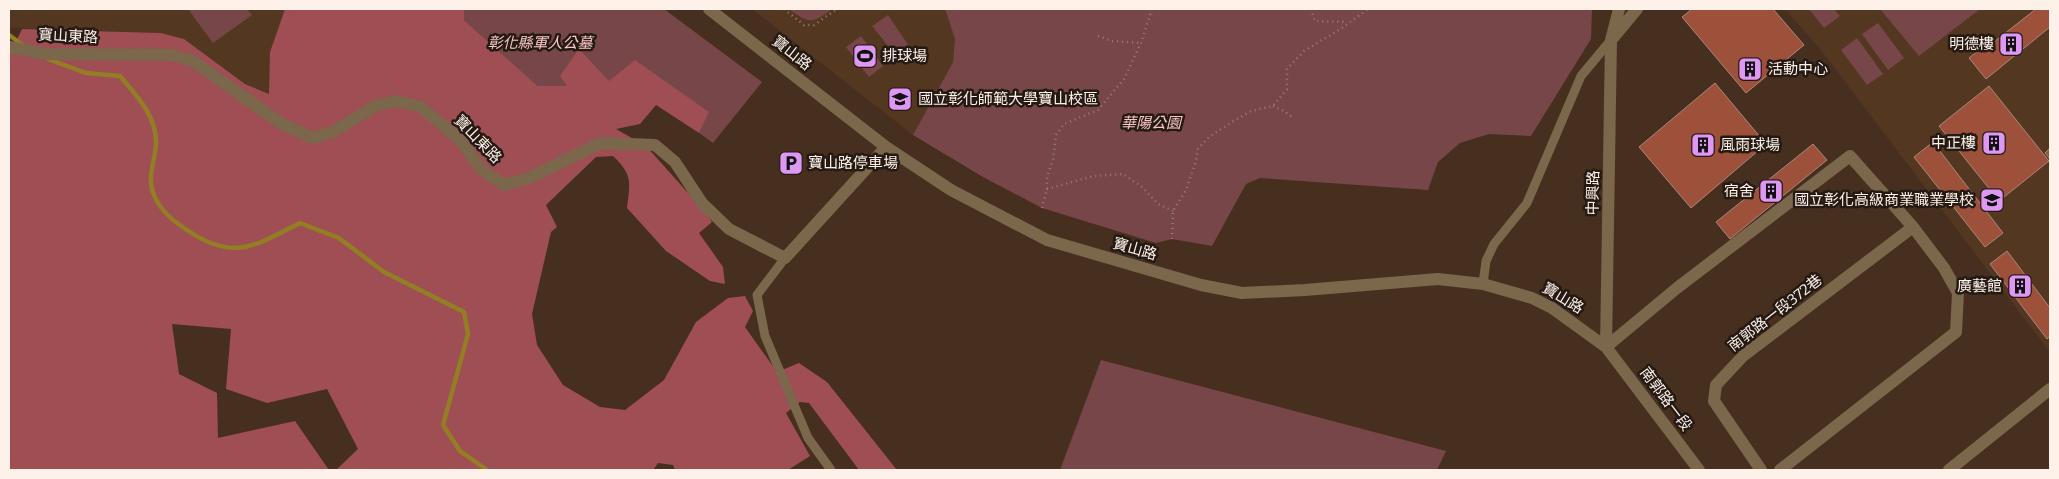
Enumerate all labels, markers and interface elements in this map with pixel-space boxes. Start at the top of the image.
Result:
street label: 寶山東路 [38,25,98,47]
building icon: 明德樓 [1998,31,2024,57]
street label: 寶山路 [769,32,815,74]
park label: 彰化縣軍人公墓 [487,34,595,52]
place label: 明德樓 [1949,35,1994,53]
sports icon: 排球場 [852,43,878,69]
place label: 排球場 [882,47,927,65]
building icon: 活動中心 [1737,56,1763,82]
place label: 活動中心 [1768,60,1828,78]
school or university icon: 國立彰化師範大學寶山校區 [887,86,913,112]
place label: 國立彰化師範大學寶山校區 [918,90,1098,108]
street label: 寶山東路 [451,111,505,167]
park label: 華陽公園 [1121,114,1183,132]
building icon: 中正樓 [1981,130,2007,156]
building icon: 風雨球場 [1690,132,1716,158]
place label: 中正樓 [1931,134,1976,152]
place label: 風雨球場 [1720,136,1780,154]
parking icon: 寶山路停車場 [778,150,804,176]
place label: 寶山路停車場 [808,154,898,172]
street label: 中興路 [1584,170,1602,216]
building icon: 宿舍 [1758,178,1784,204]
place label: 宿舍 [1724,182,1754,200]
school or university icon: 國立彰化高級商業職業學校 [1979,187,2005,213]
place label: 國立彰化高級商業職業學校 [1794,191,1974,209]
street label: 寶山路 [1111,234,1159,264]
street label: 南郭路一段372巷 [1724,271,1826,355]
building icon: 廣藝館 [2007,273,2033,299]
place label: 廣藝館 [1957,277,2002,295]
street label: 寶山路 [1539,279,1587,317]
street label: 南郭路一段 [1636,364,1696,434]

